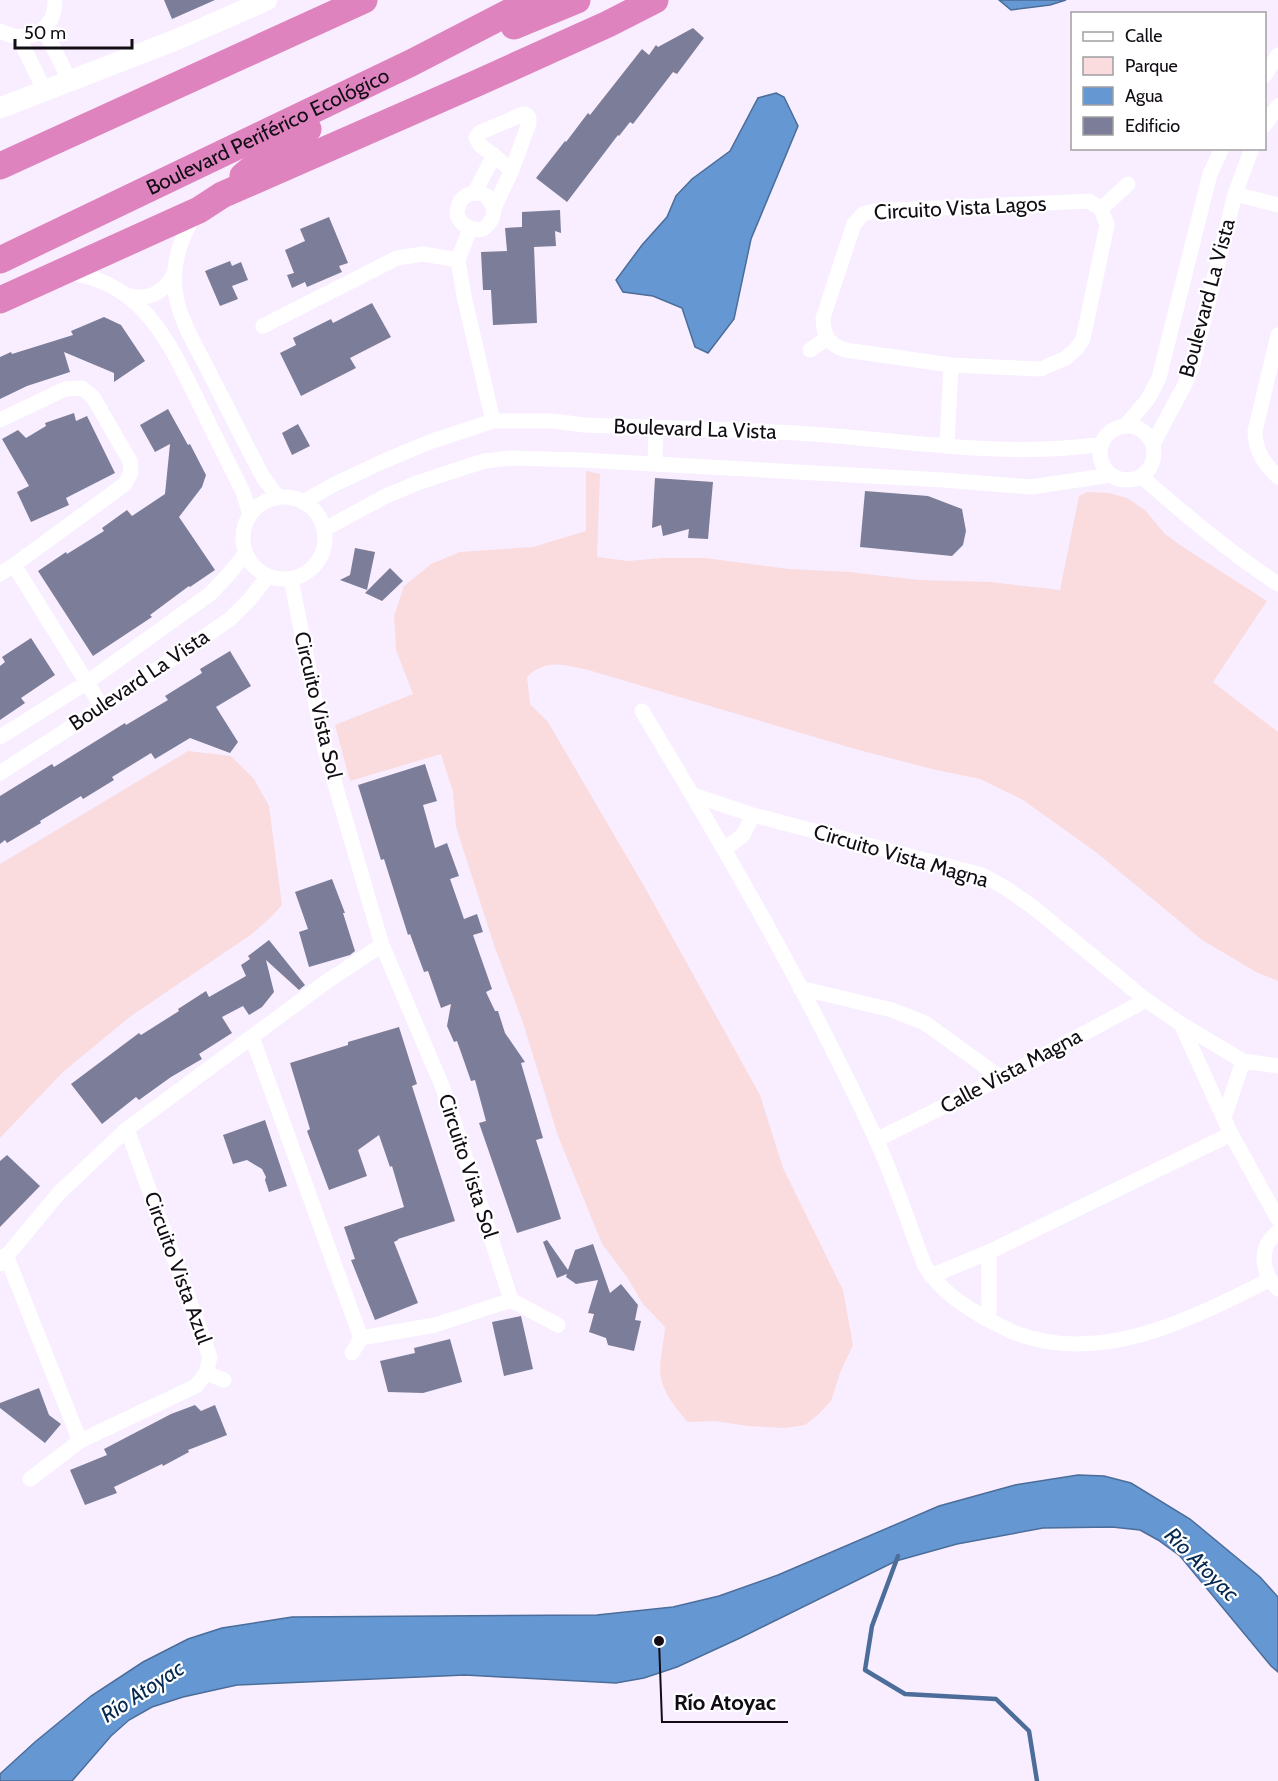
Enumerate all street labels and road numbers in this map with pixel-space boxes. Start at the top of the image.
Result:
street label: Boulevard Periférico Ecológico [142,62,393,200]
street label: Circuito Vista Lagos [873,190,1047,225]
street label: Boulevard La Vista [1173,216,1240,380]
street label: Boulevard La Vista [613,413,777,444]
street label: Boulevard La Vista [64,624,213,736]
street label: Circuito Vista Sol [289,629,348,781]
street label: Circuito Vista Magna [811,819,991,892]
street label: Calle Vista Magna [936,1023,1086,1118]
street label: Circuito Vista Sol [433,1091,504,1241]
street label: Circuito Vista Azul [139,1188,218,1347]

